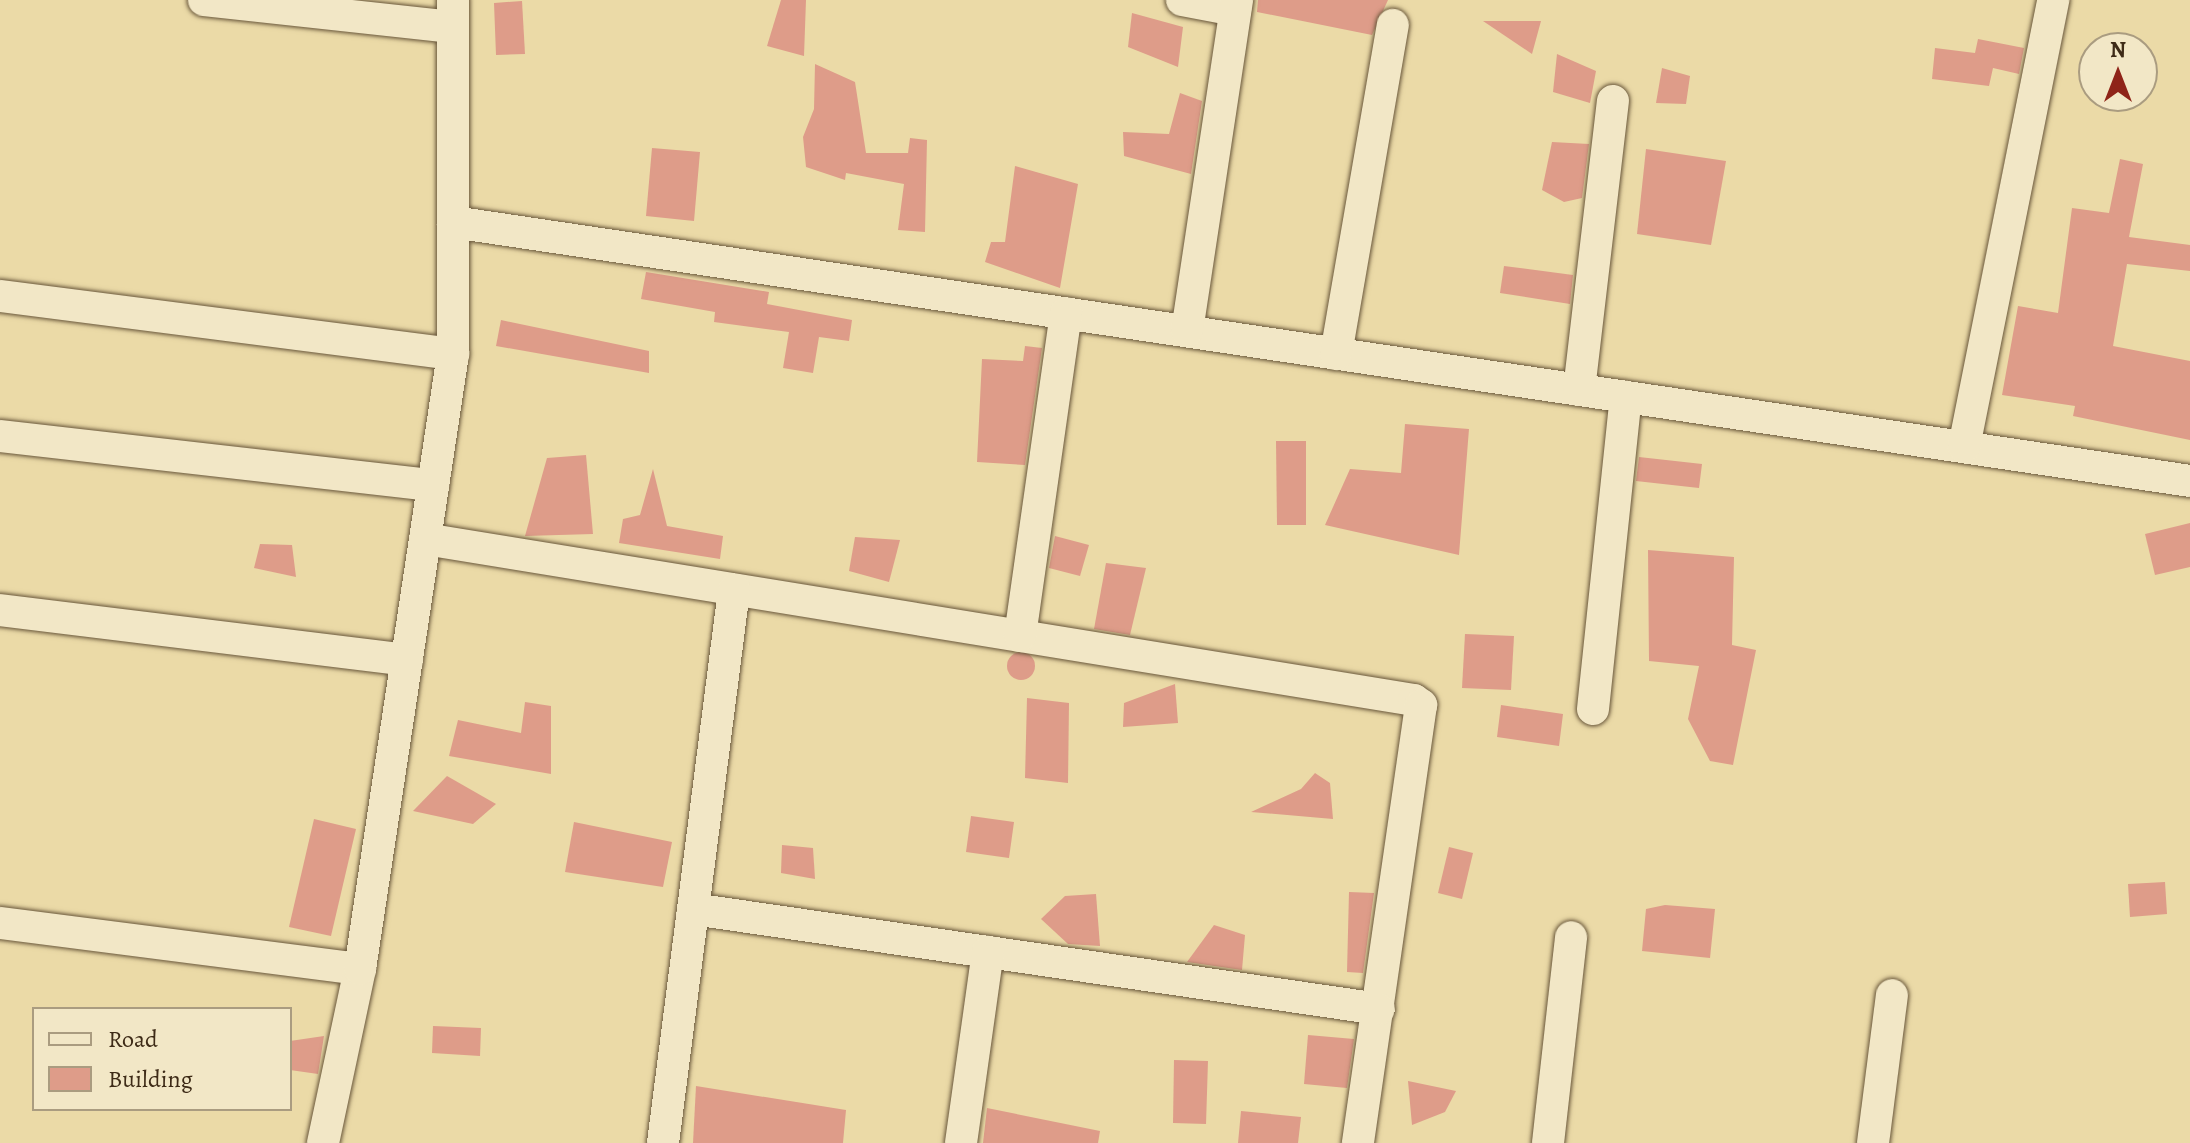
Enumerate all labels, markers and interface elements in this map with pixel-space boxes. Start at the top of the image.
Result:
north arrow [2078,32,2158,112]
text: N [2110,35,2126,65]
legend [32,1007,292,1111]
text: Road [108,1023,158,1055]
text: Building [108,1063,193,1095]

